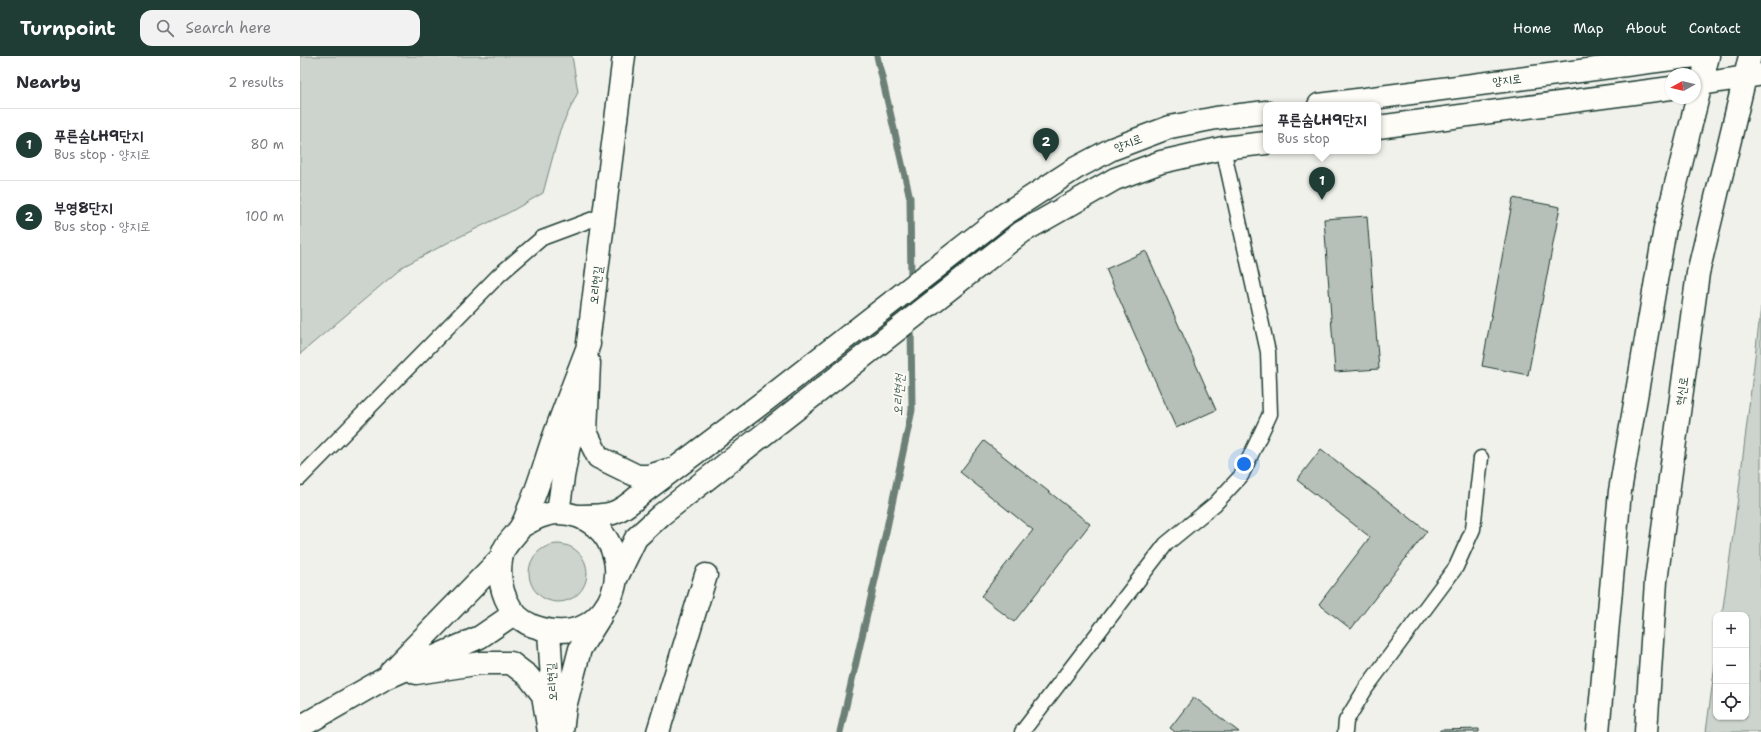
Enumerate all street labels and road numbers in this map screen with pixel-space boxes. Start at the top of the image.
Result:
street label: 양지로 [1492,70,1522,90]
street label: 양지로 [1112,130,1144,156]
street label: 오리현길 [586,265,606,305]
street label: 혁신로 [1672,376,1692,406]
street label: 오리현길 [543,662,561,702]

